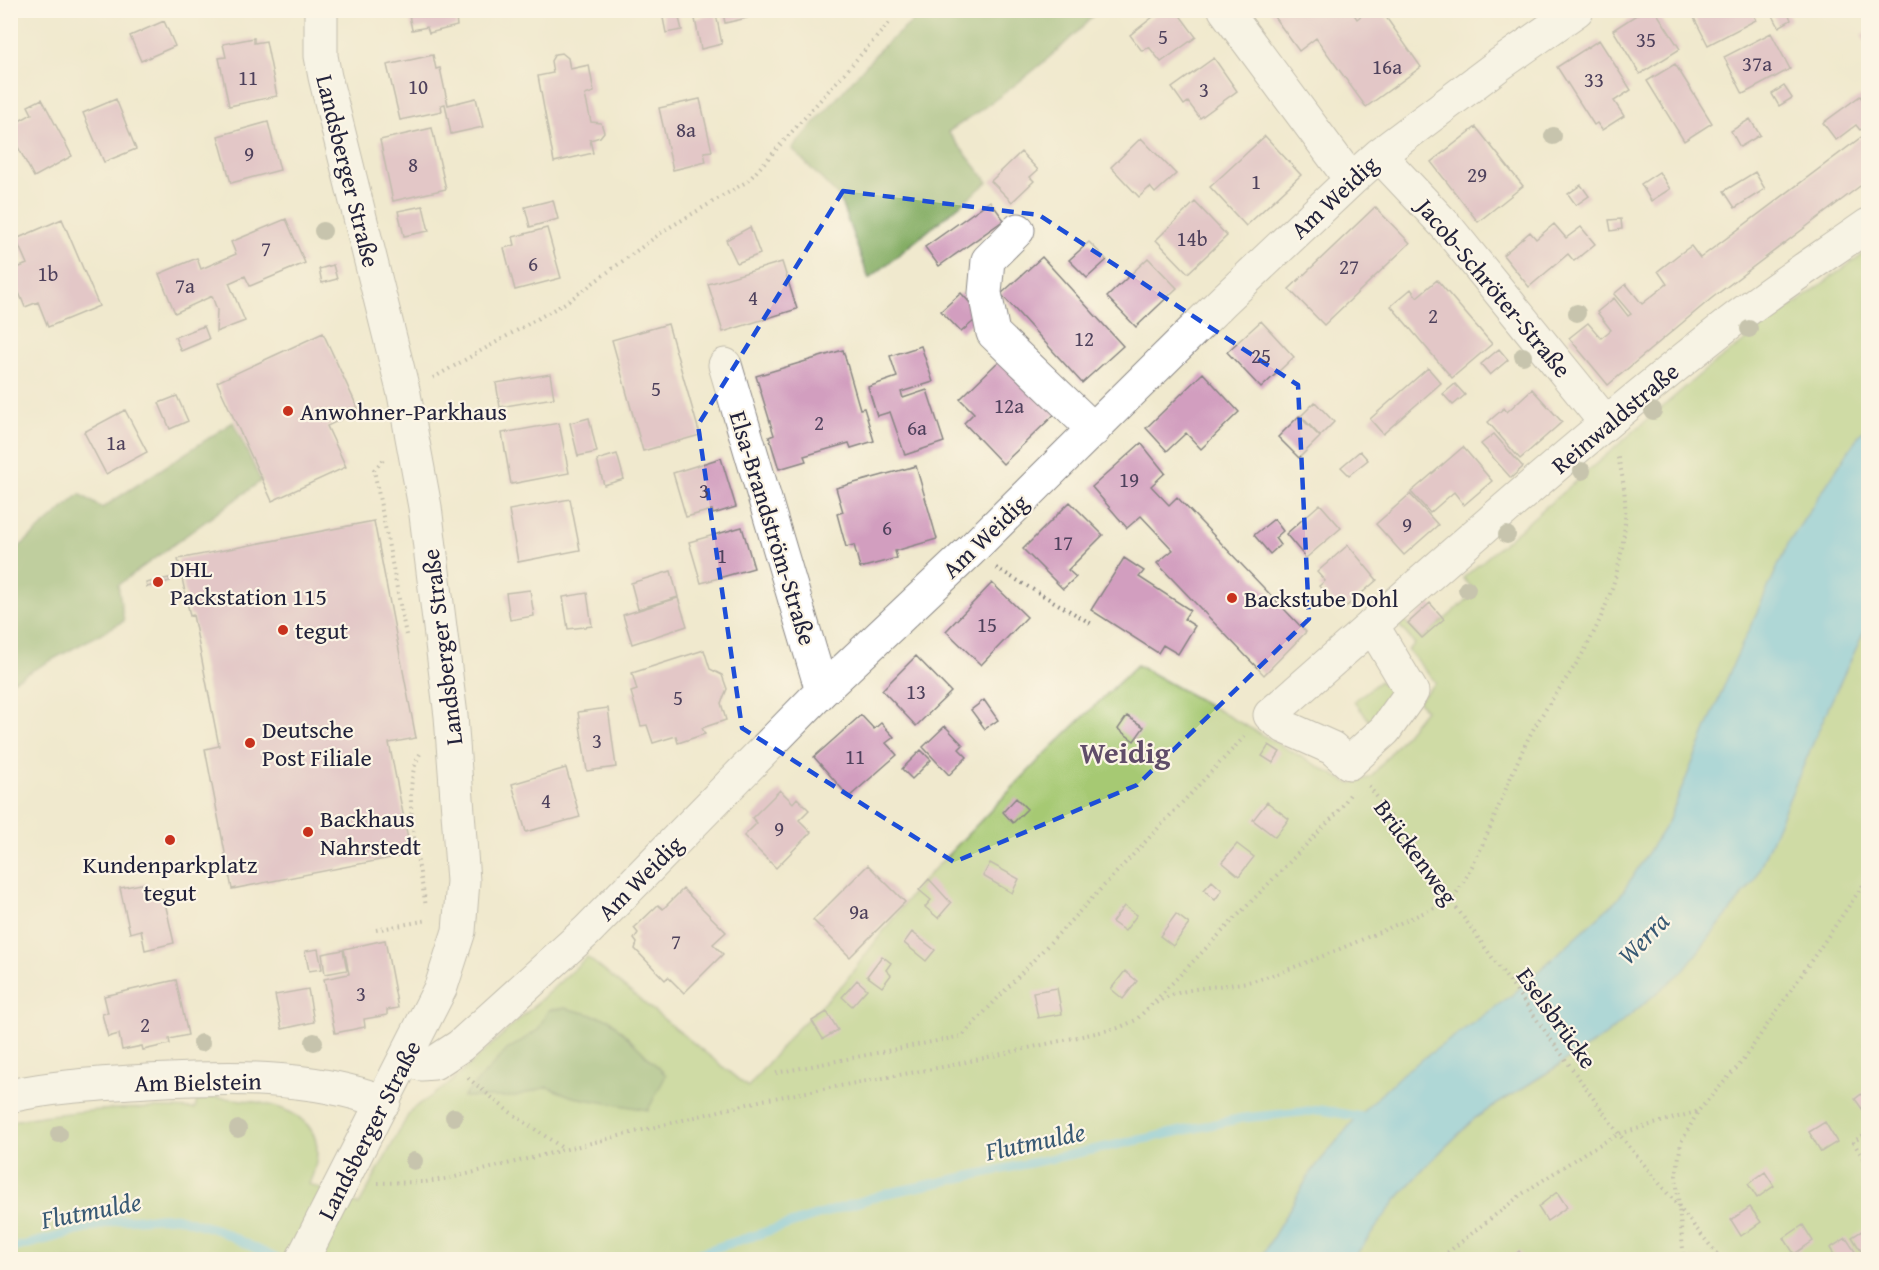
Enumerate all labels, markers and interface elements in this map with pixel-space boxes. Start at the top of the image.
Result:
house number: 5 [1158,21,1168,52]
house number: 35 [1636,24,1656,55]
house number: 37a [1742,48,1772,79]
house number: 16a [1372,51,1402,82]
house number: 11 [238,62,258,93]
house number: 33 [1584,64,1604,95]
street label: Landsberger Straße [307,71,389,271]
house number: 10 [408,71,428,102]
house number: 3 [1199,74,1209,105]
house number: 8a [676,114,696,145]
house number: 9 [244,138,254,169]
street label: Am Weidig [1282,147,1386,247]
house number: 8 [408,149,418,180]
house number: 29 [1467,159,1487,190]
house number: 1 [1251,166,1261,197]
street label: Jacob-Schröter-Straße [1407,188,1580,385]
house number: 14b [1176,223,1208,254]
house number: 7 [261,233,271,264]
house number: 6 [528,248,538,279]
house number: 27 [1339,251,1359,282]
house number: 1b [38,258,58,289]
house number: 7a [175,270,195,301]
house number: 4 [748,282,758,313]
house number: 2 [1428,300,1438,331]
house number: 12 [1074,323,1094,354]
house number: 25 [1251,340,1271,371]
street label: Reinwaldstraße [1544,354,1686,482]
house number: 5 [651,373,661,404]
house number: 12a [994,390,1024,421]
place label: Anwohner-Parkhaus [300,394,507,429]
marker: Anwohner-Parkhaus [281,404,295,418]
street label: Elsa-Brandström-Straße [721,407,825,649]
house number: 2 [814,407,824,438]
house number: 6a [907,412,927,443]
house number: 1a [106,427,126,458]
house number: 19 [1119,464,1139,495]
house number: 3 [699,475,709,506]
street label: Am Weidig [934,486,1036,586]
house number: 9 [1402,509,1412,540]
house number: 6 [882,512,892,543]
house number: 17 [1053,527,1073,558]
house number: 1 [717,540,727,571]
street label: Landsberger Straße [413,547,471,747]
place label: DHL Packstation 115 [170,551,327,614]
marker: DHL Packstation 115 [151,575,165,589]
place label: Backstube Dohl [1244,581,1399,616]
marker: Backstube Dohl [1225,591,1239,605]
house number: 15 [977,609,997,640]
place label: tegut [295,613,349,648]
marker: tegut [276,623,290,637]
house number: 13 [906,676,926,707]
house number: 5 [673,682,683,713]
place label: Deutsche Post Filiale [262,712,372,775]
house number: 3 [592,725,602,756]
district label: Weidig [1080,730,1171,774]
marker: Deutsche Post Filiale [243,736,257,750]
house number: 11 [845,741,865,772]
house number: 4 [541,785,551,816]
street label: Brückenweg [1366,792,1466,912]
place label: Backhaus Nahrstedt [320,801,421,864]
house number: 9 [774,813,784,844]
marker: Backhaus Nahrstedt [301,825,315,839]
street label: Am Weidig [589,827,691,929]
marker: Kundenparkplatz tegut [163,833,177,847]
place label: Kundenparkplatz tegut [83,847,257,910]
house number: 9a [849,896,869,927]
water label: Werra [1608,903,1678,973]
house number: 7 [671,926,681,957]
street label: Eselsbrücke [1508,960,1606,1076]
house number: 3 [356,978,366,1009]
house number: 2 [140,1009,150,1040]
street label: Landsberger Straße [309,1034,429,1226]
street label: Am Bielstein [134,1063,262,1101]
water label: Flutmulde [980,1111,1089,1171]
water label: Flutmulde [37,1181,144,1239]

